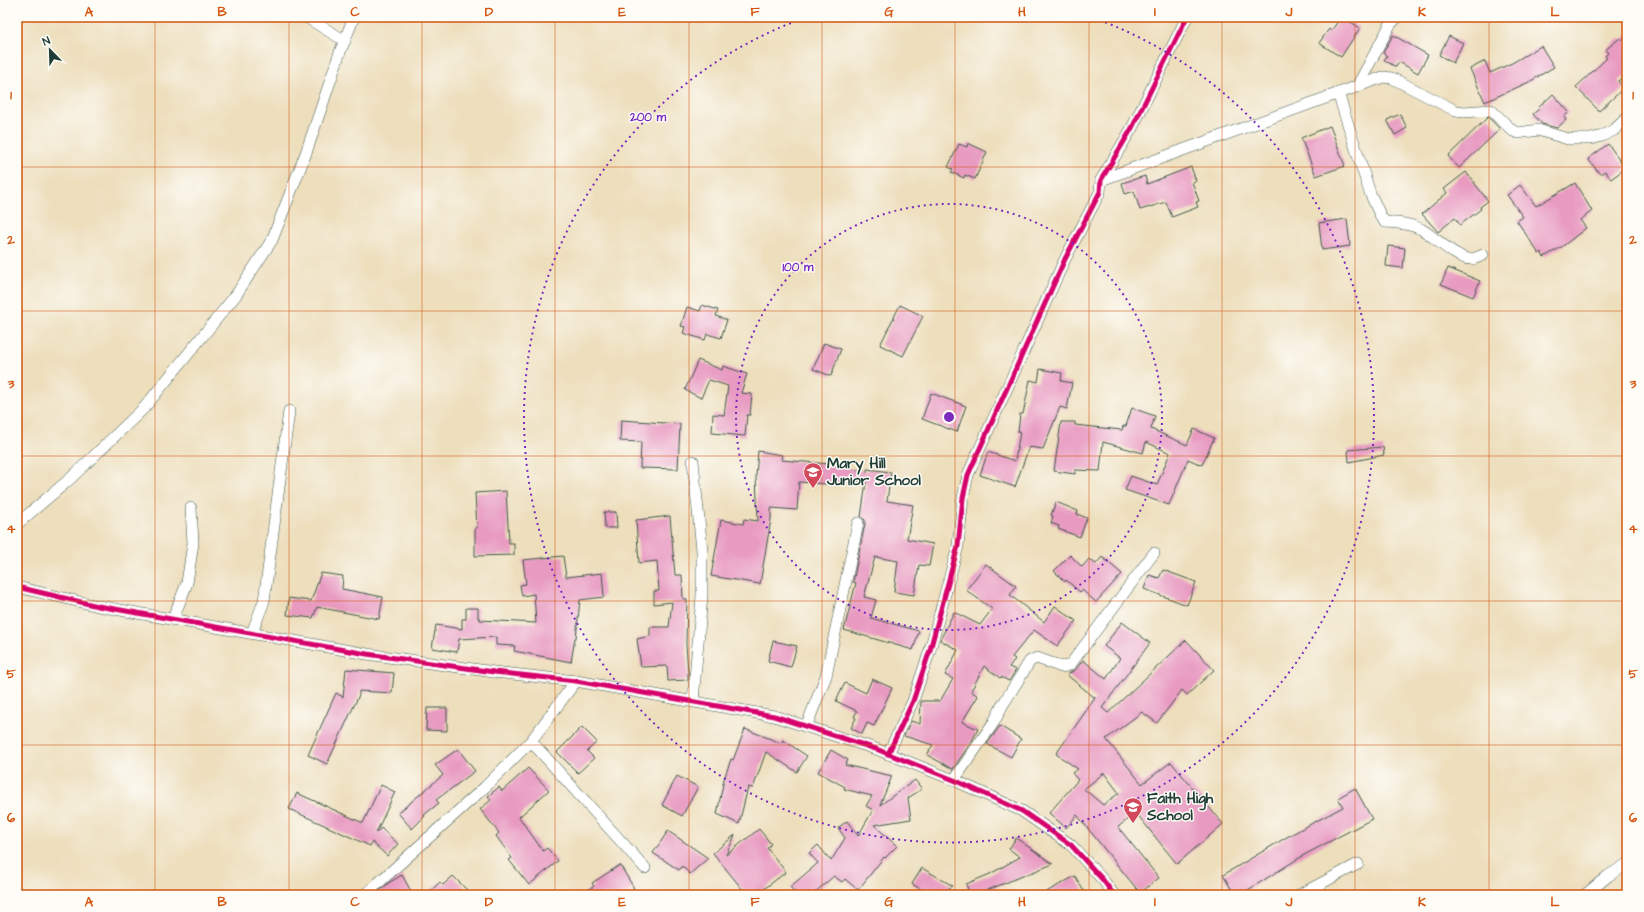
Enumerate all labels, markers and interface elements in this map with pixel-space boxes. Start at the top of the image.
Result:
text: A [85,3,94,21]
text: B [217,3,227,21]
text: C [350,3,360,21]
text: D [485,3,494,21]
text: E [618,3,626,21]
text: F [750,3,760,21]
text: G [884,3,894,21]
text: H [1018,3,1026,21]
text: I [1154,3,1156,21]
text: J [1285,3,1293,21]
text: K [1418,3,1426,21]
text: L [1550,3,1560,21]
north arrow [30,30,70,70]
text: N [40,33,52,50]
text: 1 [10,86,12,104]
text: 1 [1632,86,1634,104]
text: 200 m [629,109,667,126]
text: 2 [6,231,15,249]
text: 2 [1628,231,1637,249]
text: 100 m [783,259,814,276]
text: 3 [7,375,15,393]
text: 3 [1629,375,1637,393]
centre of rings [942,410,956,424]
place label: Mary Hill Junior School [826,453,921,491]
school or university icon: Mary Hill Junior School [802,461,824,489]
text: 4 [7,520,16,538]
text: 4 [1629,520,1638,538]
text: 5 [6,665,16,683]
text: 5 [1628,665,1638,683]
place label: Faith High School [1146,788,1214,826]
school or university icon: Faith High School [1122,796,1144,824]
text: 6 [7,809,16,827]
text: 6 [1629,809,1638,827]
text: A [85,893,94,911]
text: B [217,893,227,911]
text: C [350,893,360,911]
text: D [485,893,494,911]
text: E [618,893,626,911]
text: F [750,893,760,911]
text: G [884,893,894,911]
text: H [1018,893,1026,911]
text: I [1154,893,1156,911]
text: J [1285,893,1293,911]
text: K [1418,893,1426,911]
text: L [1550,893,1560,911]

